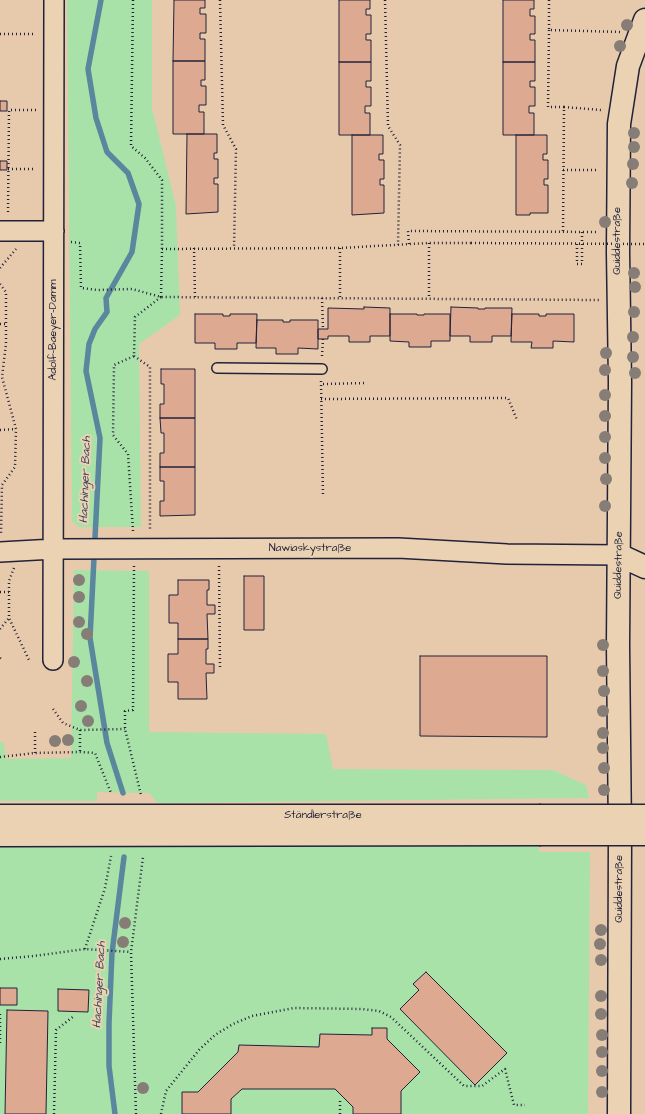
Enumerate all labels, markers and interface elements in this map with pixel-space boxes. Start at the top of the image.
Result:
street label: Quiddestraße [611,207,625,275]
street label: Adolf-Baeyer-Damm [47,279,61,381]
water label: Hachinger Bach [77,436,95,524]
street label: Quiddestraße [612,531,626,599]
street label: Nawiaskystraße [269,542,351,556]
street label: Ständlerstraße [284,809,362,823]
street label: Quiddestraße [613,855,627,923]
water label: Hachinger Bach [91,941,109,1029]

